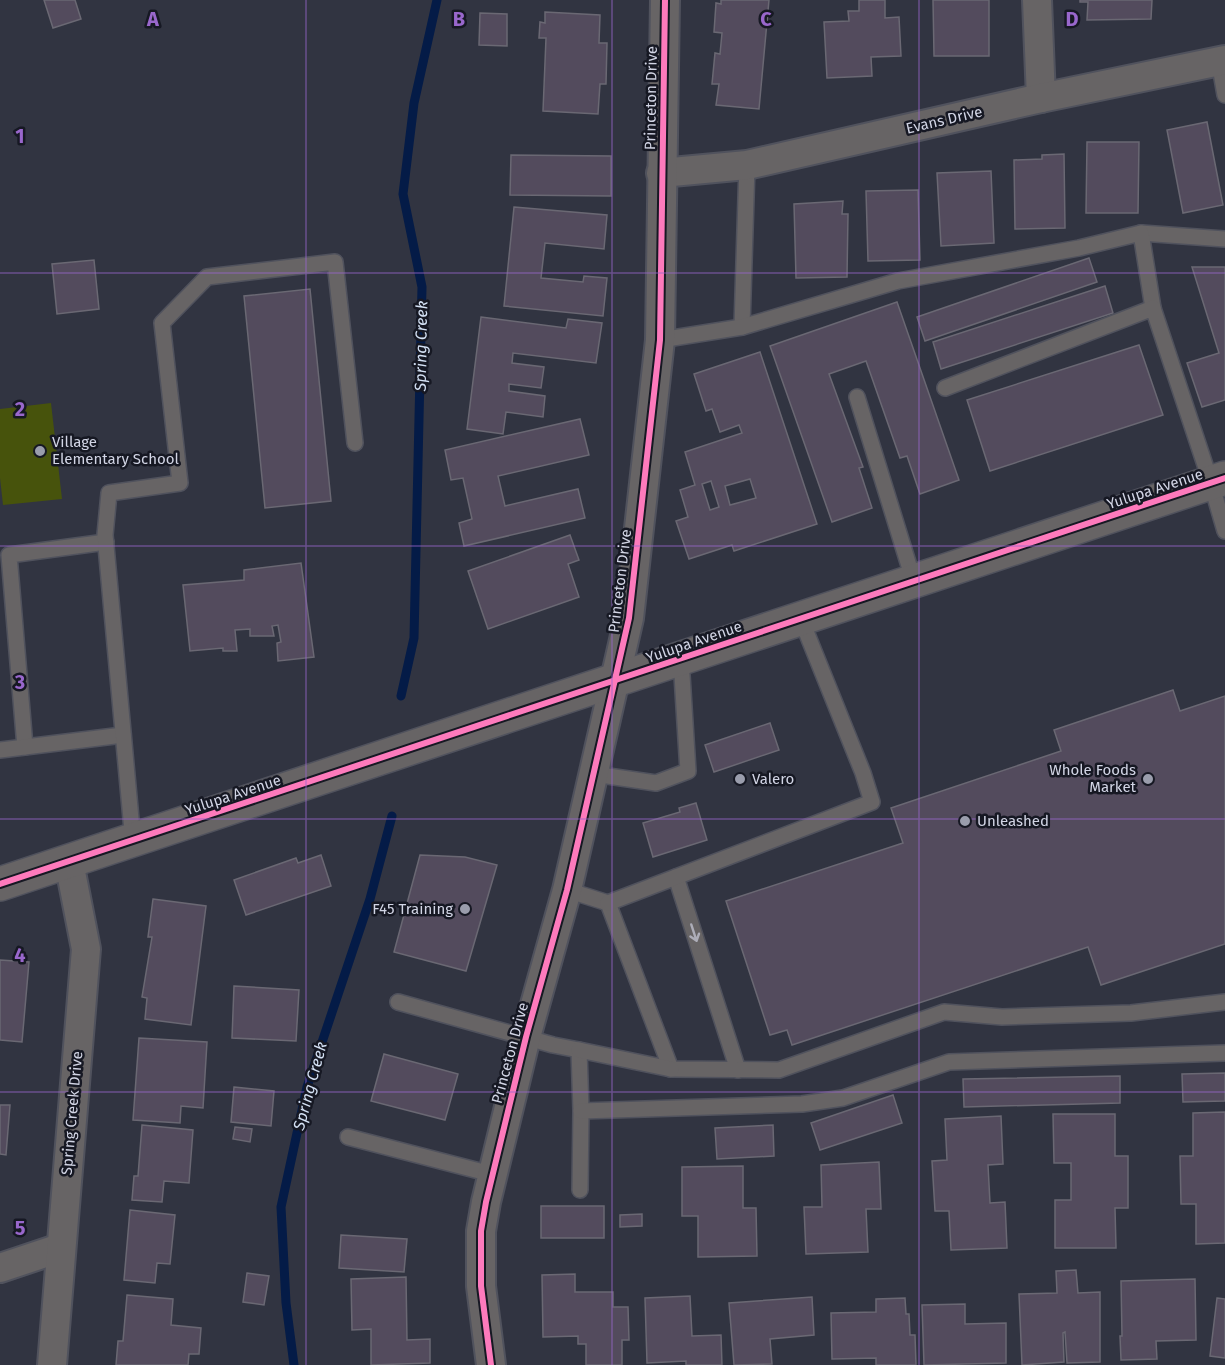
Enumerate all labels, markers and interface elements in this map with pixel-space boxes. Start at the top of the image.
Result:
text: A [146,7,160,31]
text: B [453,7,465,31]
text: C [760,7,772,31]
text: D [1065,7,1079,31]
street label: Princeton Drive [641,46,661,150]
street label: Evans Drive [904,102,984,138]
text: 1 [15,124,25,148]
water label: Spring Creek [411,300,431,392]
text: 2 [15,397,25,421]
place label: Village Elementary School [52,433,180,468]
marker: Village Elementary School [33,444,47,458]
street label: Yulupa Avenue [1105,465,1205,513]
street label: Princeton Drive [605,528,635,634]
street label: Yulupa Avenue [644,617,744,667]
text: 3 [14,670,25,694]
place label: Whole Foods Market [1049,761,1137,796]
place label: Valero [752,770,794,788]
street label: Yulupa Avenue [183,771,283,819]
marker: Valero [733,772,747,786]
marker: Whole Foods Market [1141,772,1155,786]
place label: Unleashed [977,812,1049,830]
marker: Unleashed [958,814,972,828]
place label: F45 Training [372,900,453,918]
marker: F45 Training [458,902,472,916]
one-way arrow [689,923,700,942]
text: 4 [14,943,26,967]
street label: Princeton Drive [488,1000,532,1106]
water label: Spring Creek [289,1040,331,1133]
street label: Spring Creek Drive [58,1050,86,1176]
text: 5 [15,1216,26,1240]

